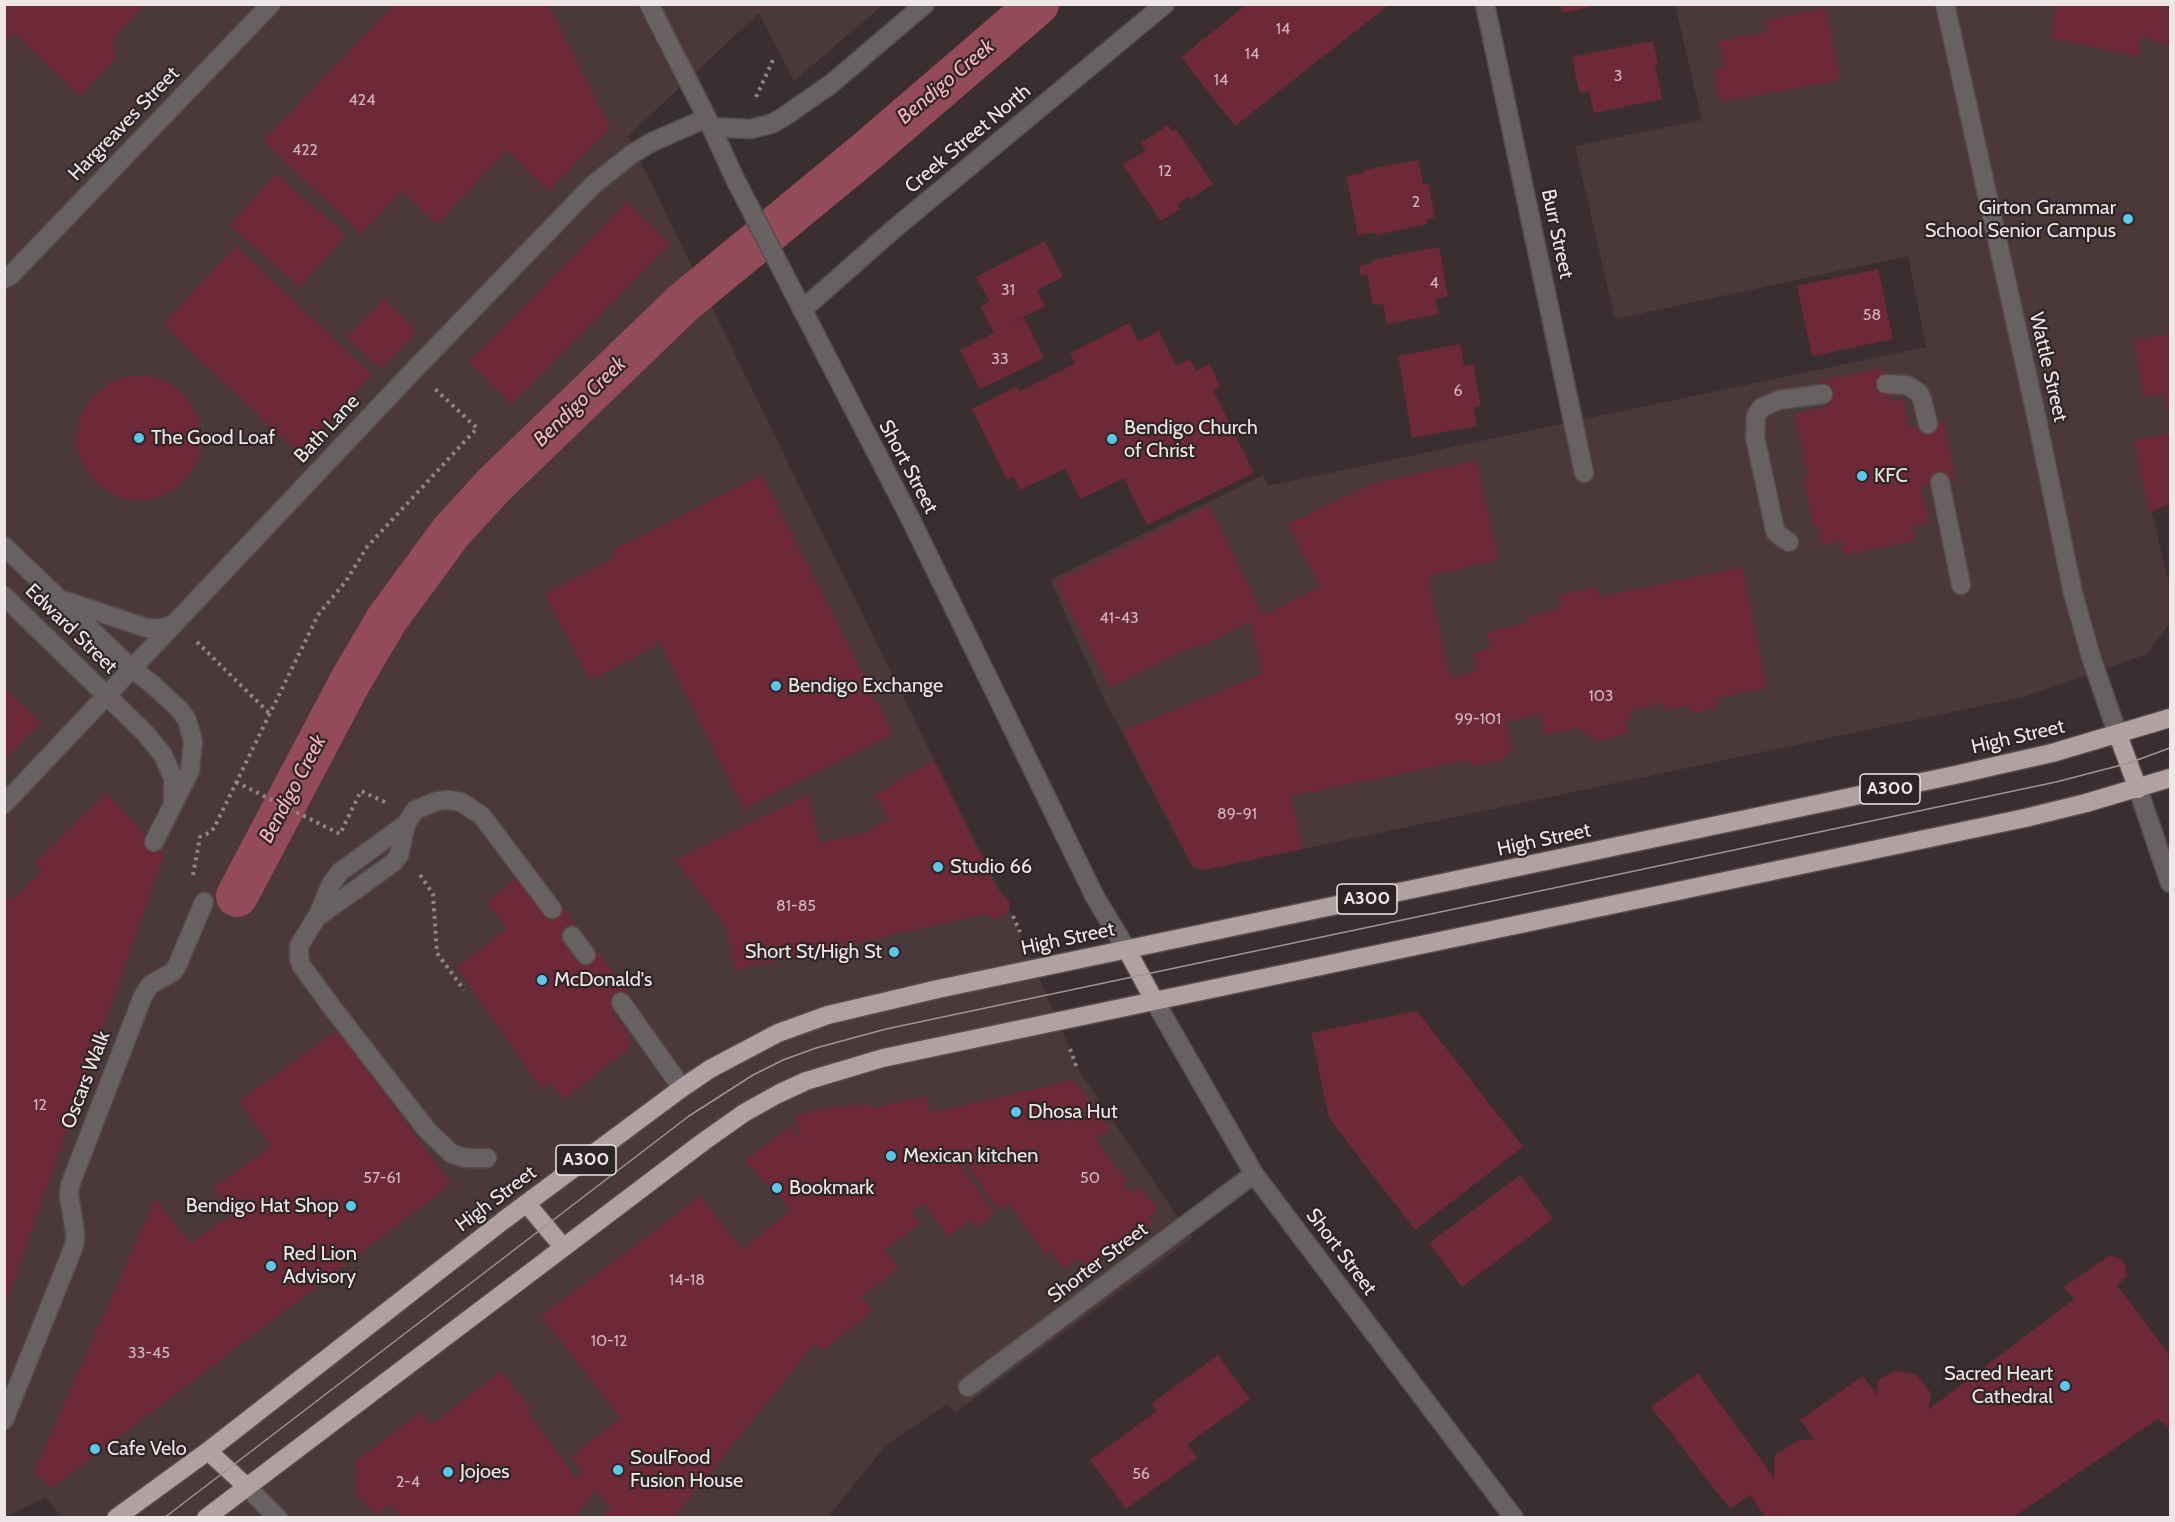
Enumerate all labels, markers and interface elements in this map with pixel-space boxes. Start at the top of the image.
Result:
house number: 14 [1276,19,1290,39]
water label: Bendigo Creek [892,34,1000,130]
house number: 14 [1245,44,1259,64]
street label: Hargreaves Street [64,62,184,186]
house number: 3 [1614,66,1622,86]
house number: 14 [1214,70,1228,90]
street label: Creek Street North [900,79,1036,199]
house number: 424 [349,90,375,110]
house number: 422 [292,140,318,160]
house number: 12 [1158,161,1172,181]
street label: Burr Street [1536,187,1578,281]
house number: 2 [1412,192,1420,212]
place label: Girton Grammar School Senior Campus [1925,196,2116,243]
marker: Girton Grammar School Senior Campus [2121,212,2135,226]
house number: 4 [1429,273,1439,293]
house number: 31 [1001,280,1015,300]
house number: 58 [1863,305,1881,325]
street label: Wattle Street [2024,310,2072,424]
house number: 33 [991,349,1009,369]
water label: Bendigo Creek [529,352,631,452]
house number: 6 [1453,381,1463,401]
street label: Bath Lane [289,390,365,468]
street label: Short Street [873,416,943,518]
place label: Bendigo Church of Christ [1124,416,1258,463]
place label: The Good Loaf [151,426,275,450]
marker: The Good Loaf [132,431,146,445]
marker: Bendigo Church of Christ [1105,432,1119,446]
place label: KFC [1874,464,1908,488]
marker: KFC [1855,469,1869,483]
street label: Edward Street [20,579,122,679]
house number: 41-43 [1099,608,1139,628]
place label: Bendigo Exchange [788,674,943,698]
marker: Bendigo Exchange [769,679,783,693]
house number: 103 [1588,686,1614,706]
house number: 99-101 [1455,709,1501,729]
street label: High Street [1969,715,2067,759]
water label: Bendigo Creek [254,731,332,847]
road number: A300 [1860,774,1920,804]
house number: 89-91 [1217,804,1257,824]
street label: High Street [1495,818,1593,862]
place label: Studio 66 [950,855,1032,879]
marker: Studio 66 [931,860,945,874]
road number: A300 [1337,884,1397,914]
house number: 81-85 [776,896,816,916]
street label: High Street [1019,917,1117,961]
place label: Short St/High St [745,940,882,964]
marker: Short St/High St [887,945,901,959]
place label: McDonald's [554,968,652,992]
marker: McDonald's [535,973,549,987]
street label: Oscars Walk [56,1028,116,1132]
house number: 12 [33,1095,47,1115]
place label: Dhosa Hut [1028,1100,1118,1124]
marker: Dhosa Hut [1009,1105,1023,1119]
place label: Mexican kitchen [903,1144,1038,1168]
road number: A300 [556,1145,616,1175]
marker: Mexican kitchen [884,1149,898,1163]
street label: High Street [451,1161,541,1237]
house number: 57-61 [363,1168,401,1188]
house number: 50 [1080,1168,1100,1188]
place label: Bookmark [789,1176,874,1200]
marker: Bookmark [770,1181,784,1195]
place label: Bendigo Hat Shop [186,1194,339,1218]
marker: Bendigo Hat Shop [344,1199,358,1213]
street label: Short Street [1301,1204,1381,1300]
street label: Shorter Street [1043,1218,1153,1308]
place label: Red Lion Advisory [283,1242,357,1289]
marker: Red Lion Advisory [264,1259,278,1273]
house number: 14-18 [669,1270,705,1290]
house number: 10-12 [591,1331,627,1351]
house number: 33-45 [128,1343,170,1363]
place label: Sacred Heart Cathedral [1944,1362,2053,1409]
marker: Sacred Heart Cathedral [2058,1379,2072,1393]
place label: Cafe Velo [107,1437,187,1461]
marker: Cafe Velo [88,1442,102,1456]
place label: SoulFood Fusion House [630,1446,743,1493]
place label: Jojoes [460,1460,510,1484]
marker: SoulFood Fusion House [611,1463,625,1477]
house number: 56 [1132,1464,1150,1484]
marker: Jojoes [441,1465,455,1479]
house number: 2-4 [396,1472,420,1492]

